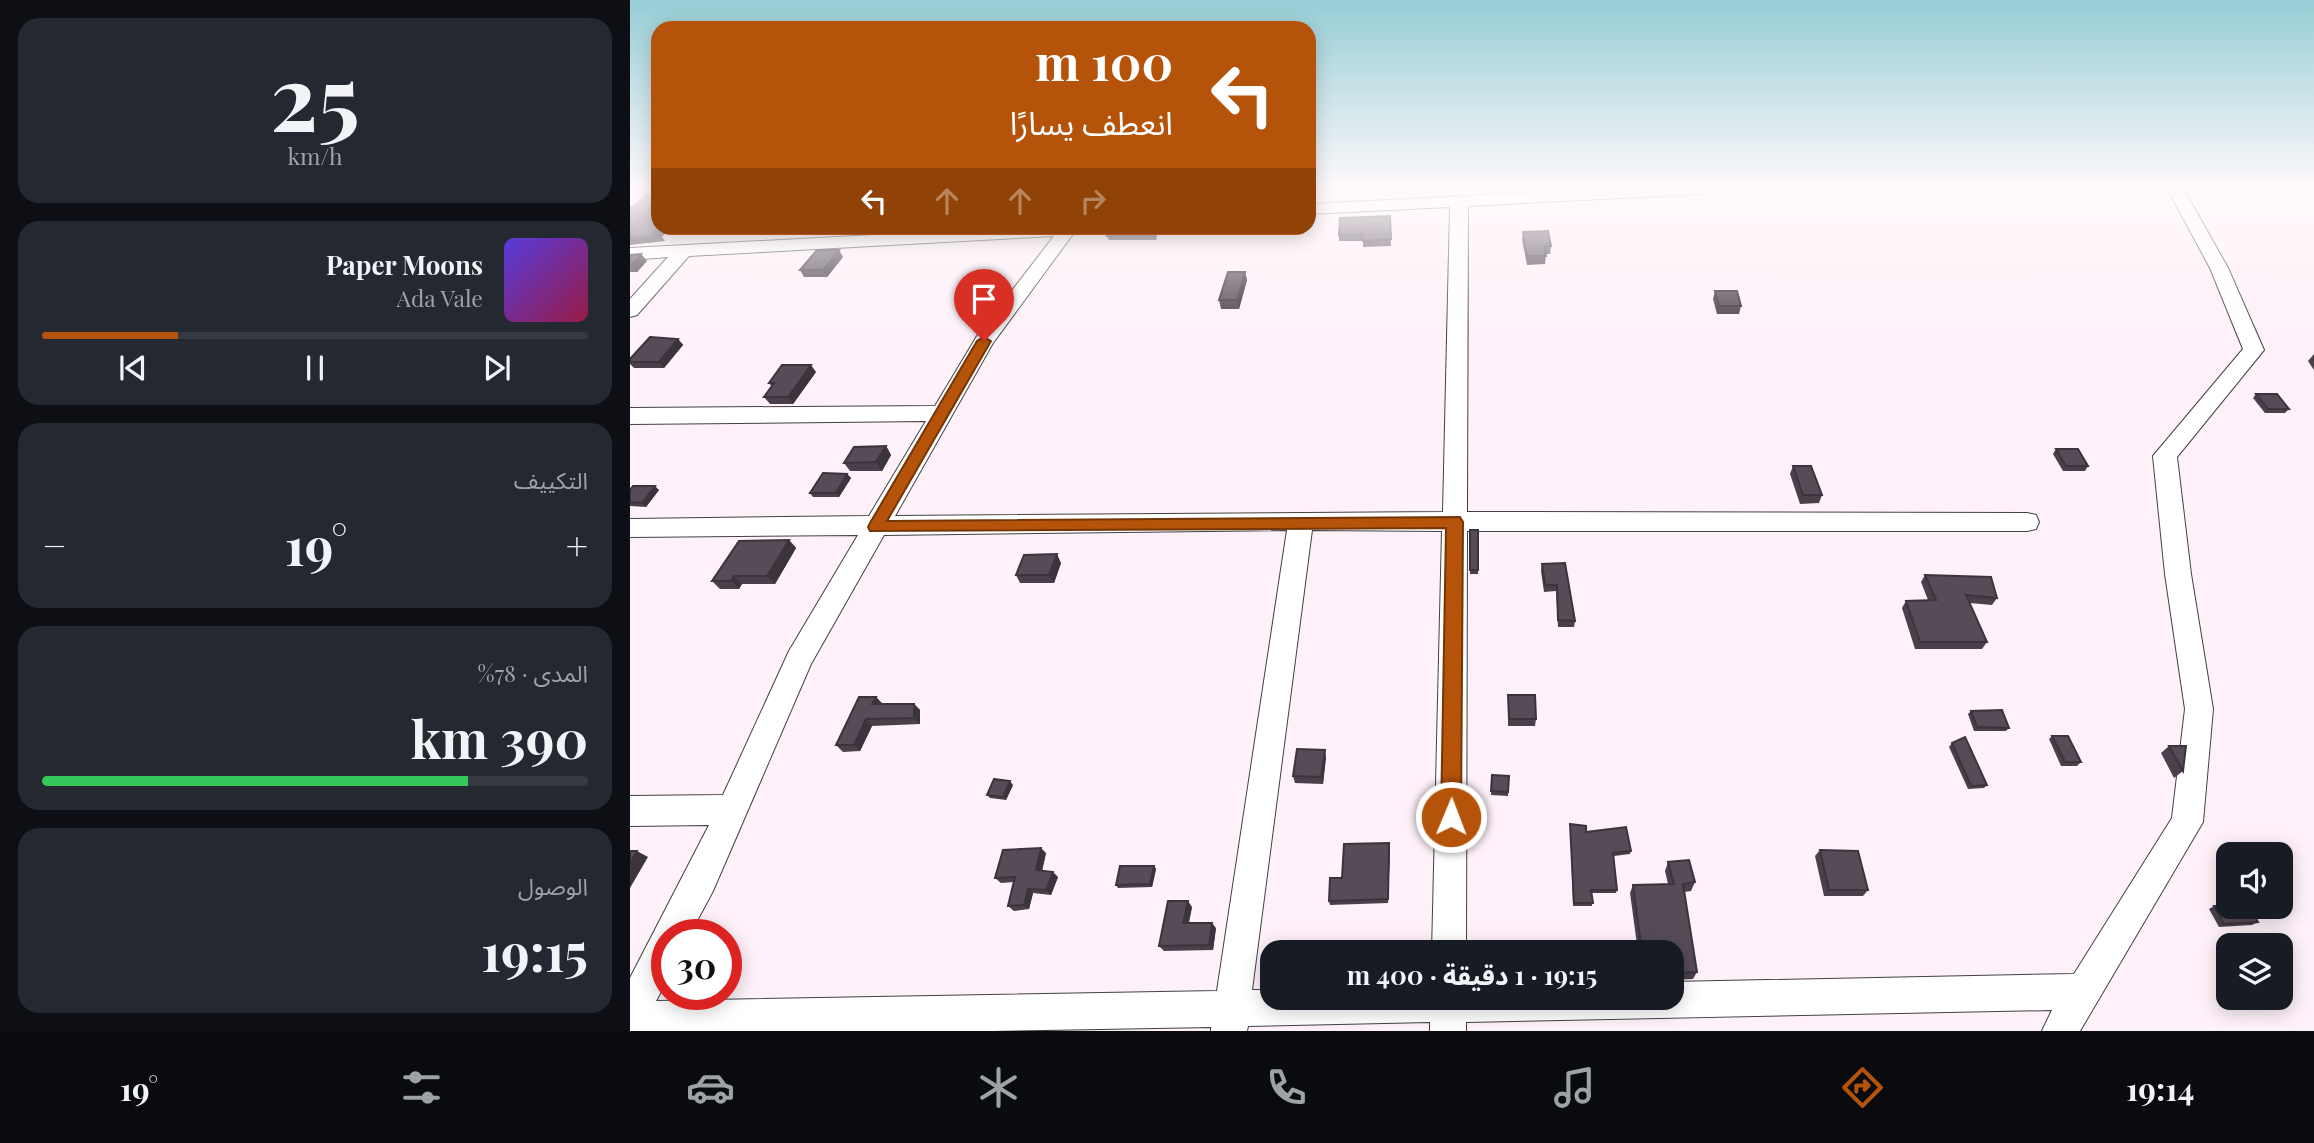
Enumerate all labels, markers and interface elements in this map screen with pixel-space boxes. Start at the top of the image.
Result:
text: 100 m [1035,28,1173,93]
text: 25 [270,34,360,155]
icon: left [1197,49,1288,140]
text: انعطف يسارًا [1010,100,1173,143]
text: km/h [287,140,343,171]
icon: left [855,182,893,220]
icon: ahead [928,182,966,220]
icon: ahead [1001,182,1039,220]
icon: right [1074,182,1112,220]
text: Paper Moons [326,247,483,282]
pin [954,269,1014,341]
icon: arrive [965,280,1003,318]
text: Ada Vale [396,282,483,313]
icon: previous [114,349,152,387]
icon: pause [296,349,334,387]
icon: next [478,349,516,387]
text: التكييف [514,464,588,495]
text: 19° [285,510,348,579]
text: − [42,519,67,570]
text: + [566,519,588,570]
text: المدى · 78% [478,657,588,688]
text: 390 km [411,703,588,772]
position arrow [1414,780,1488,854]
map controls [2216,842,2293,1010]
button: sound [2216,842,2293,919]
text: الوصول [518,870,588,901]
text: 19:15 [481,916,588,985]
speed limit sign: 30 [651,919,742,1010]
button: layers [2216,933,2293,1010]
text: 19:15 · 1 دقيقة · 400 m [1347,957,1597,992]
icon: filters [397,1063,446,1112]
icon: car [686,1063,735,1112]
icon: climate [974,1063,1023,1112]
icon: phone [1262,1063,1311,1112]
icon: music [1550,1063,1599,1112]
icon: directions [1838,1063,1887,1112]
text: 19° [120,1066,158,1109]
text: 19:14 [2126,1066,2194,1109]

